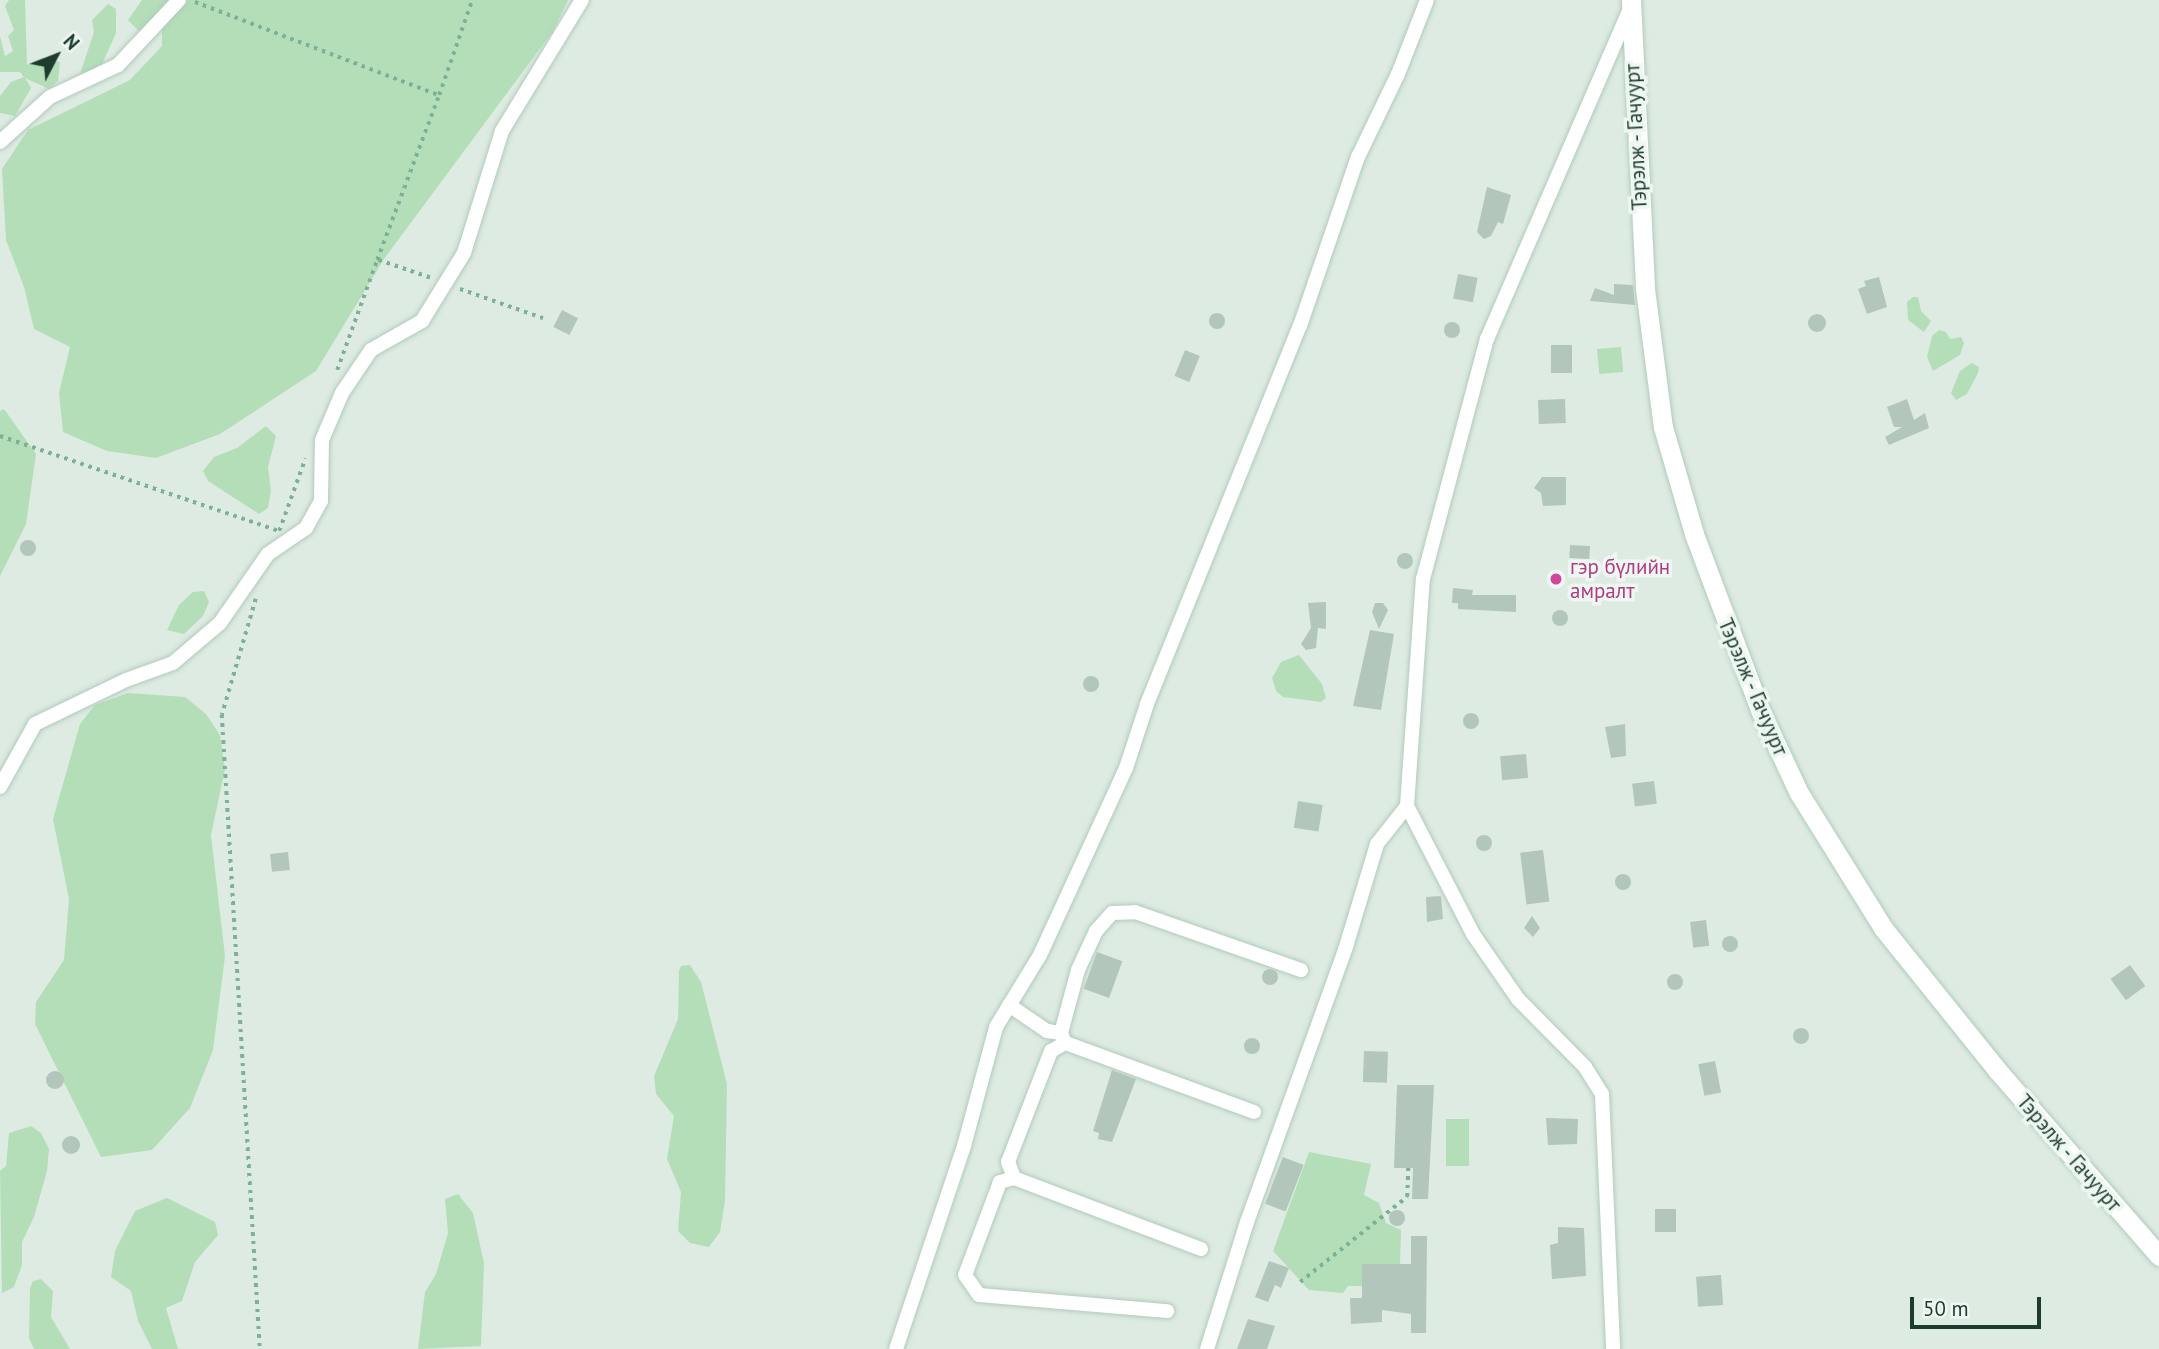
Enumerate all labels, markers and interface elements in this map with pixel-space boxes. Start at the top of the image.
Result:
north arrow [21,21,91,91]
text: N [59,29,85,55]
street label: Тэрэлж - Гачуурт [1619,61,1653,213]
place label: гэр бүлийн амралт [1570,554,1670,604]
marker: гэр бүлийн амралт [1548,571,1564,587]
street label: Тэрэлж - Гачуурт [1712,613,1794,761]
street label: Тэрэлж - Гачуурт [2010,1088,2128,1218]
scale bar [1914,1282,2045,1326]
text: 50 m [1923,1295,1969,1322]

